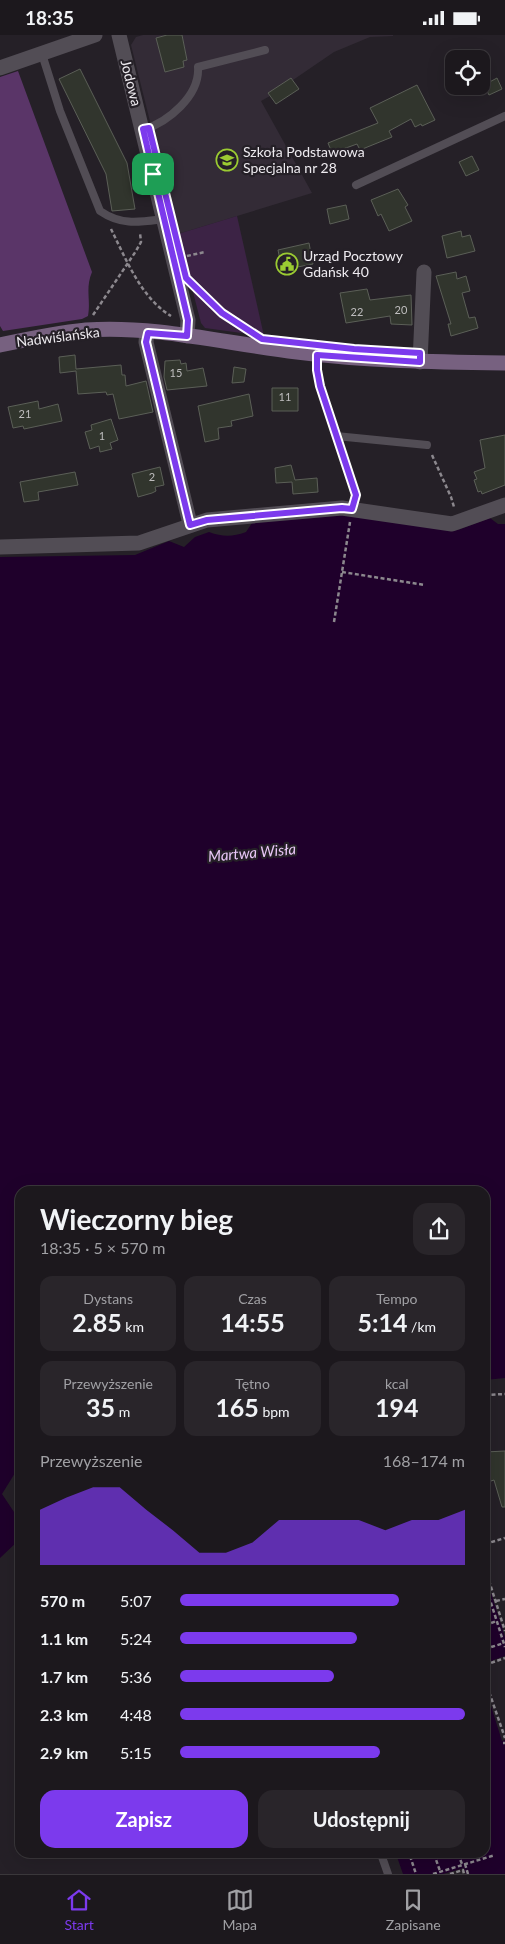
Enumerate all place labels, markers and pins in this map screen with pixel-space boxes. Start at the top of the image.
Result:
place label: Szkoła Podstawowa Specjalna nr 28 [243,143,365,176]
school or university icon: Szkoła Podstawowa Specjalna nr 28 [215,148,239,172]
pin [132,153,174,195]
place label: Urząd Pocztowy Gdańsk 40 [303,247,404,280]
public building icon: Urząd Pocztowy Gdańsk 40 [275,252,299,276]

